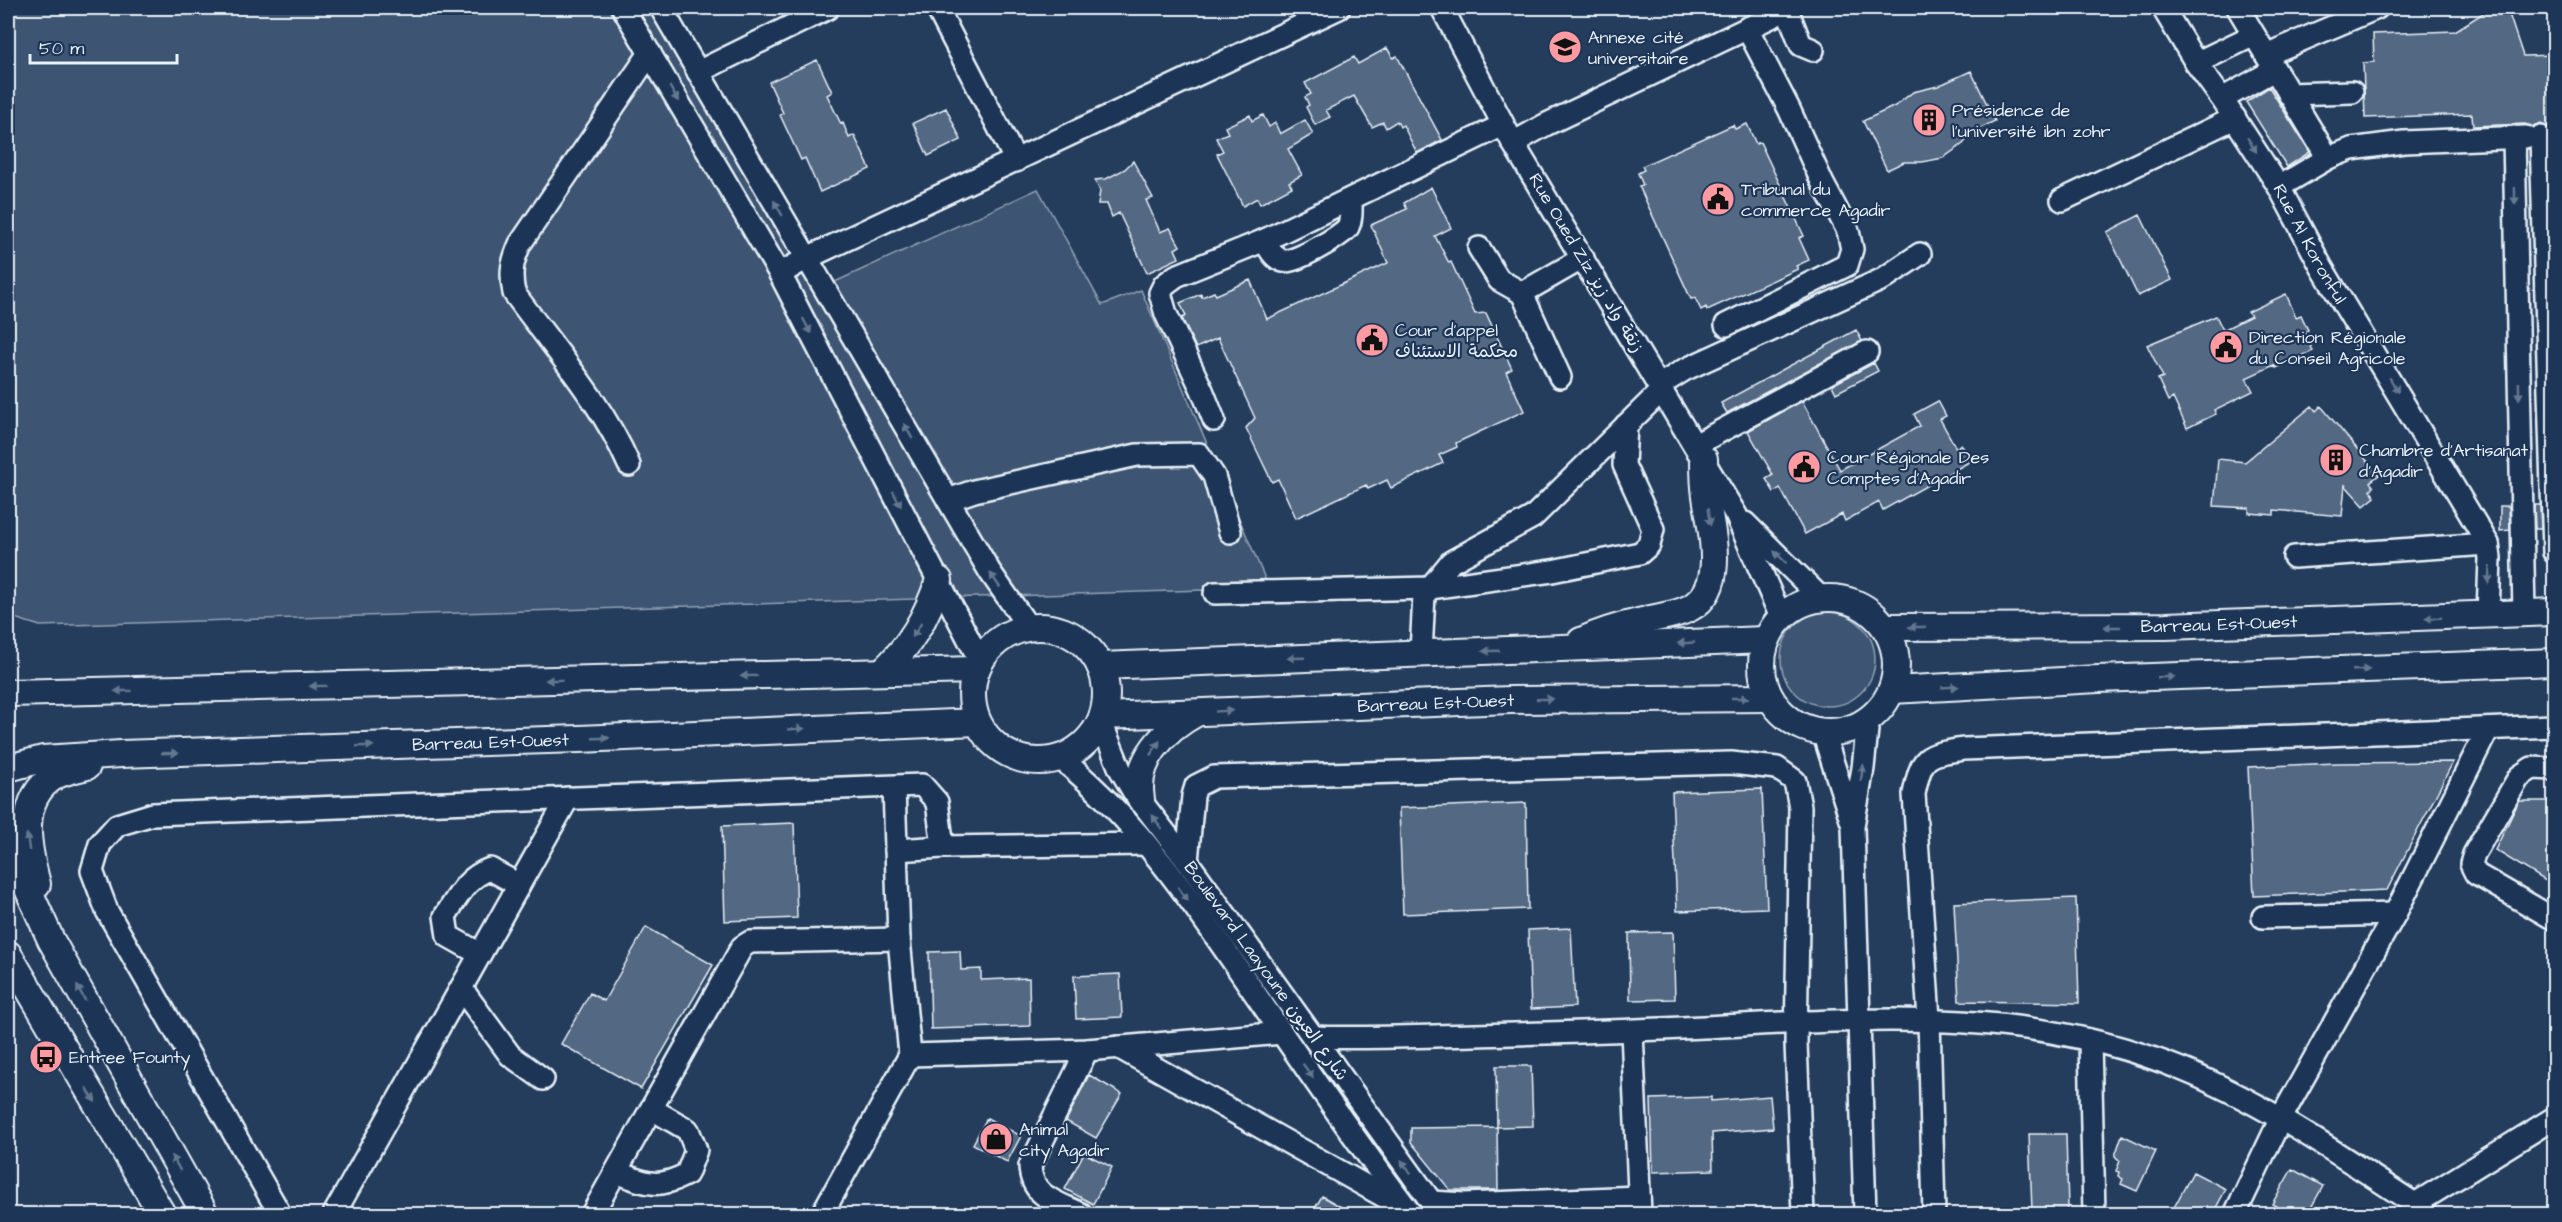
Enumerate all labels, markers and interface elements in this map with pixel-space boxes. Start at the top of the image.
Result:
place label: Annexe cité universitaire [1588,25,1689,71]
scale bar [30,27,177,65]
school or university icon: Annexe cité universitaire [1547,29,1583,65]
text: 50 m [39,36,84,61]
one-way arrow [669,86,679,103]
place label: Présidence de l'université ibn zohr [1952,98,2111,144]
building icon: Présidence de l'université ibn zohr [1911,102,1947,138]
one-way arrow [2246,136,2257,153]
street label: Rue Oued Ziz زنقة واد زيز [1522,169,1650,357]
place label: Tribunal du commerce Agadir [1741,177,1890,224]
street label: Rue Al Koronful [2267,179,2353,308]
public building icon: Tribunal du commerce Agadir [1700,181,1736,217]
one-way arrow [2510,186,2520,205]
one-way arrow [772,200,783,216]
one-way arrow [802,317,812,334]
place label: Cour d'appel محكمة الاستئناف [1395,318,1518,364]
public building icon: Cour d'appel محكمة الاستئناف [1354,322,1390,358]
place label: Direction Régionale du Conseil Agricole [2249,325,2406,372]
public building icon: Direction Régionale du Conseil Agricole [2208,329,2244,365]
one-way arrow [2388,377,2399,393]
one-way arrow [2515,381,2524,400]
one-way arrow [902,423,913,439]
place label: Chambre d'Artisanat d'Agadir [2359,438,2529,485]
building icon: Chambre d'Artisanat d'Agadir [2318,442,2354,478]
place label: Cour Régionale Des Comptes d'Agadir [1827,445,1989,492]
public building icon: Cour Régionale Des Comptes d'Agadir [1786,449,1822,485]
one-way arrow [892,490,902,507]
one-way arrow [1705,507,1714,526]
one-way arrow [1773,550,1787,564]
one-way arrow [2484,565,2494,584]
one-way arrow [990,571,1001,588]
street label: Barreau Est-Ouest [2140,609,2299,639]
one-way arrow [2424,613,2443,622]
one-way arrow [911,622,922,638]
one-way arrow [1908,622,1927,632]
one-way arrow [2103,622,2122,632]
one-way arrow [1677,638,1696,647]
one-way arrow [1482,646,1501,656]
one-way arrow [1287,653,1306,663]
one-way arrow [2351,666,2370,675]
one-way arrow [740,671,759,681]
one-way arrow [2156,672,2175,682]
one-way arrow [545,676,564,685]
one-way arrow [308,682,327,691]
one-way arrow [1941,682,1960,691]
one-way arrow [113,686,132,696]
street label: Barreau Est-Ouest [1357,687,1515,718]
one-way arrow [1731,693,1750,703]
one-way arrow [1536,695,1555,704]
one-way arrow [1215,707,1234,716]
one-way arrow [787,725,806,734]
street label: Barreau Est-Ouest [412,727,570,757]
one-way arrow [592,733,611,742]
one-way arrow [1149,739,1160,756]
one-way arrow [355,741,374,751]
one-way arrow [160,748,179,757]
one-way arrow [1858,764,1867,783]
one-way arrow [1151,813,1162,830]
one-way arrow [24,832,33,851]
street label: Boulevard Laayoune شارع العيون [1177,856,1354,1086]
one-way arrow [1177,887,1189,902]
one-way arrow [76,984,86,1001]
bus stop icon: Entree Founty [28,1039,64,1075]
place label: Entree Founty [69,1045,191,1071]
one-way arrow [1302,1062,1314,1078]
one-way arrow [86,1087,96,1104]
place label: Animal city Agadir [1019,1117,1109,1164]
shop icon: Animal city Agadir [978,1121,1014,1157]
one-way arrow [171,1155,181,1172]
one-way arrow [1400,1159,1412,1175]

